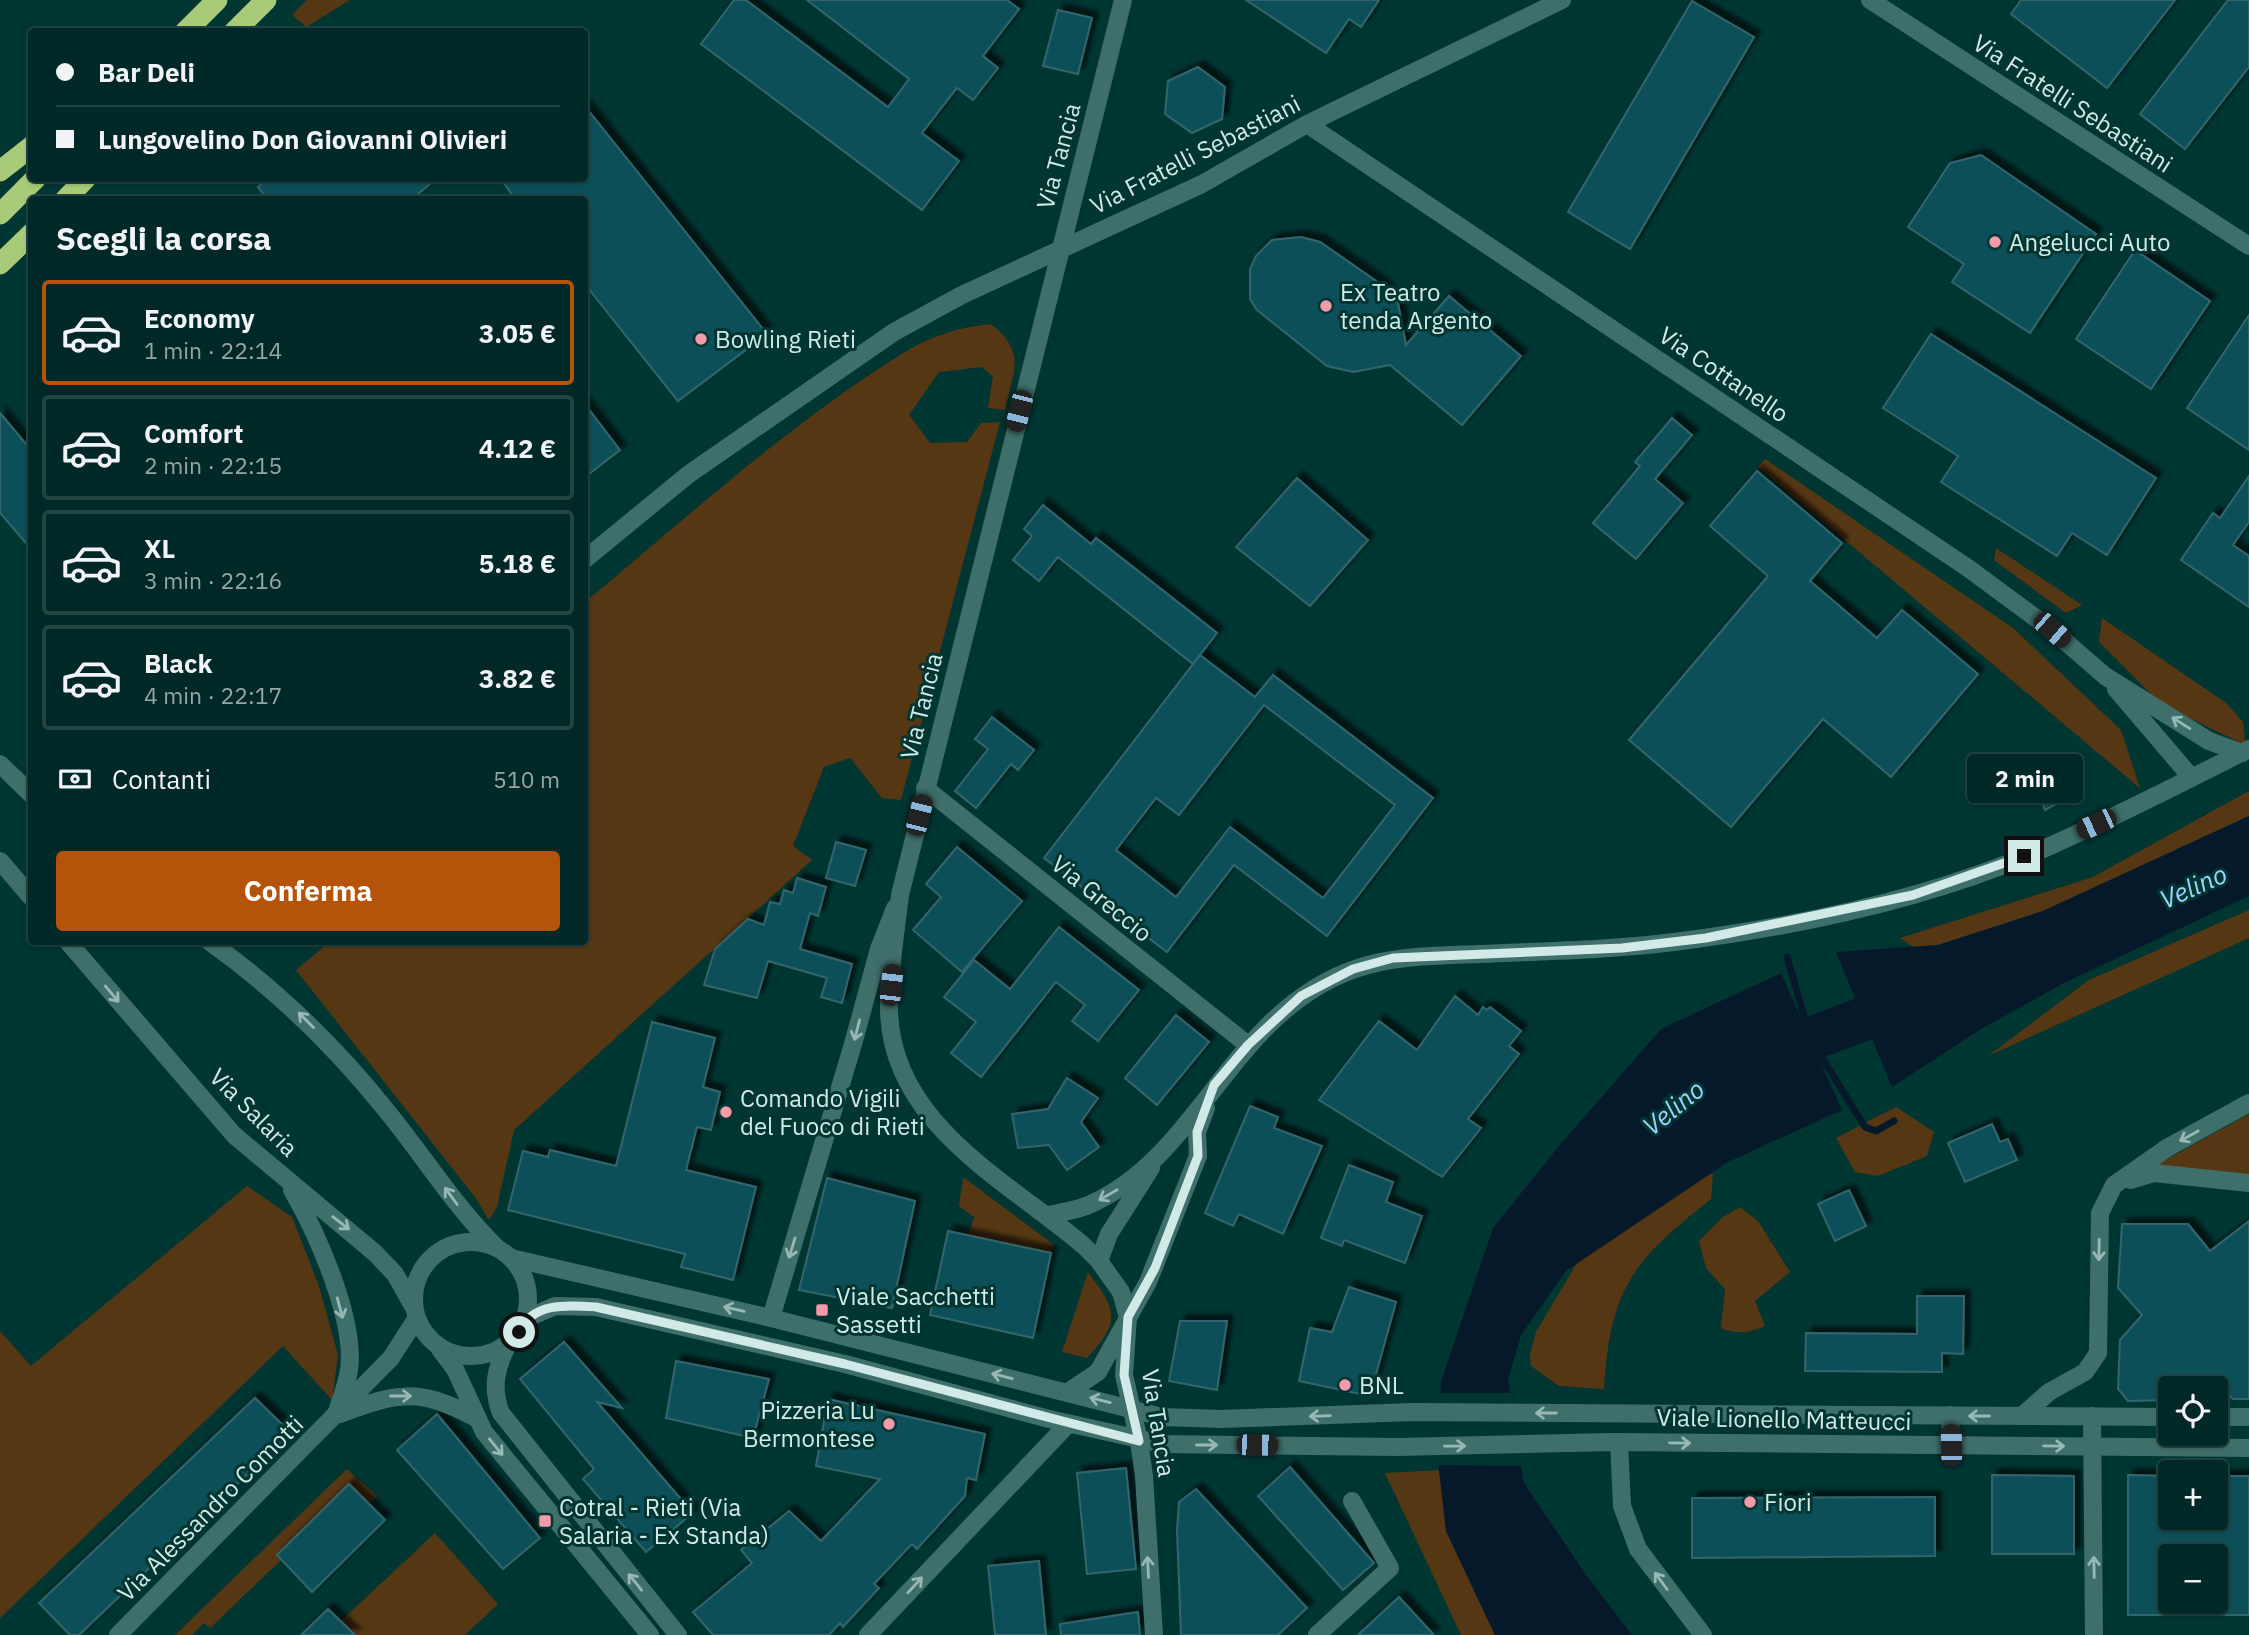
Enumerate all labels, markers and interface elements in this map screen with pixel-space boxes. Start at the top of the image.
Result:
street label: Via Fratelli Sebastiani [1967,26,2179,180]
text: Bar Deli [98,55,195,89]
street label: Via Fratelli Sebastiani [1084,87,1306,221]
street label: Via Tancia [1029,99,1088,213]
text: Lungovelino Don Giovanni Olivieri [98,122,507,156]
text: Scegli la corsa [56,217,272,259]
place label: Angelucci Auto [2009,226,2170,258]
marker: Angelucci Auto [1987,234,2003,250]
place label: Ex Teatro tenda Argento [1340,276,1492,336]
marker: Ex Teatro tenda Argento [1318,298,1334,314]
icon: car [60,301,123,364]
text: Economy [144,301,255,335]
text: 3.05 € [479,316,556,350]
street label: Via Cottanello [1653,319,1795,429]
place label: Bowling Rieti [715,323,856,355]
marker: Bowling Rieti [693,331,709,347]
text: 1 min · 22:14 [144,335,282,365]
car [1004,388,1035,434]
icon: car [60,416,123,479]
text: Comfort [144,416,243,450]
text: 4.12 € [479,431,556,465]
text: 2 min · 22:15 [144,450,282,480]
icon: car [60,531,123,594]
text: XL [144,531,175,565]
text: 5.18 € [479,546,556,580]
text: 3 min · 22:16 [144,565,282,595]
car [2030,608,2075,652]
icon: car [60,646,123,709]
text: Black [144,646,212,680]
street label: Via Tancia [892,649,950,763]
text: 3.82 € [479,661,556,695]
text: 4 min · 22:17 [144,680,282,710]
one-way arrow [2171,716,2191,730]
callout: 2 min [1966,754,2082,804]
icon: cash [56,760,94,798]
text: Contanti [112,762,211,796]
text: 2 min [1995,763,2055,793]
text: 510 m [493,764,560,794]
car [904,792,935,838]
car [2073,806,2120,842]
route end [2008,840,2040,872]
street label: Via Greccio [1045,847,1159,949]
button: Conferma [56,851,560,931]
water label: Velino [2154,856,2232,916]
car [879,963,904,1007]
one-way arrow [104,984,120,1002]
one-way arrow [298,1012,315,1029]
one-way arrow [850,1018,863,1040]
street label: Via Salaria [203,1061,305,1163]
water label: Velino [1635,1072,1711,1142]
place label: Comando Vigili del Fuoco di Rieti [740,1082,925,1142]
marker: Comando Vigili del Fuoco di Rieti [718,1104,734,1120]
one-way arrow [2179,1129,2200,1143]
one-way arrow [444,1186,459,1205]
one-way arrow [1098,1189,1119,1202]
one-way arrow [331,1216,350,1231]
one-way arrow [784,1236,797,1258]
one-way arrow [2093,1238,2106,1261]
place label: Viale Sacchetti Sassetti [836,1280,995,1340]
one-way arrow [334,1296,347,1319]
one-way arrow [723,1302,746,1316]
marker: Viale Sacchetti Sassetti [814,1302,830,1318]
route start [503,1316,535,1348]
street label: Via Tancia [1135,1367,1183,1479]
one-way arrow [991,1369,1014,1382]
place label: BNL [1359,1369,1404,1401]
map controls [2158,1376,2228,1614]
button: locate [2158,1376,2228,1446]
marker: BNL [1337,1377,1353,1393]
one-way arrow [389,1389,412,1403]
one-way arrow [1089,1393,1112,1406]
place label: Pizzeria Lu Bermontese [743,1394,875,1454]
street label: Viale Lionello Matteucci [1656,1401,1912,1437]
one-way arrow [1535,1406,1558,1420]
street label: Via Alessandro Comotti [110,1408,310,1608]
one-way arrow [1309,1409,1332,1423]
one-way arrow [1968,1409,1991,1422]
marker: Pizzeria Lu Bermontese [881,1416,897,1432]
car [1941,1424,1962,1466]
car [1236,1434,1279,1456]
one-way arrow [1668,1436,1691,1450]
one-way arrow [488,1437,504,1455]
one-way arrow [1195,1438,1218,1452]
one-way arrow [1443,1439,1466,1452]
one-way arrow [2043,1439,2066,1453]
button: + [2158,1460,2228,1530]
place label: Fiori [1764,1486,1812,1518]
place label: Cotral - Rieti (Via Salaria - Ex Standa) [559,1491,769,1551]
marker: Fiori [1742,1494,1758,1510]
marker: Cotral - Rieti (Via Salaria - Ex Standa) [537,1513,553,1529]
button: − [2158,1544,2228,1614]
one-way arrow [1142,1556,1155,1579]
one-way arrow [2087,1556,2101,1579]
one-way arrow [1654,1572,1668,1591]
one-way arrow [628,1573,643,1591]
one-way arrow [906,1577,923,1594]

